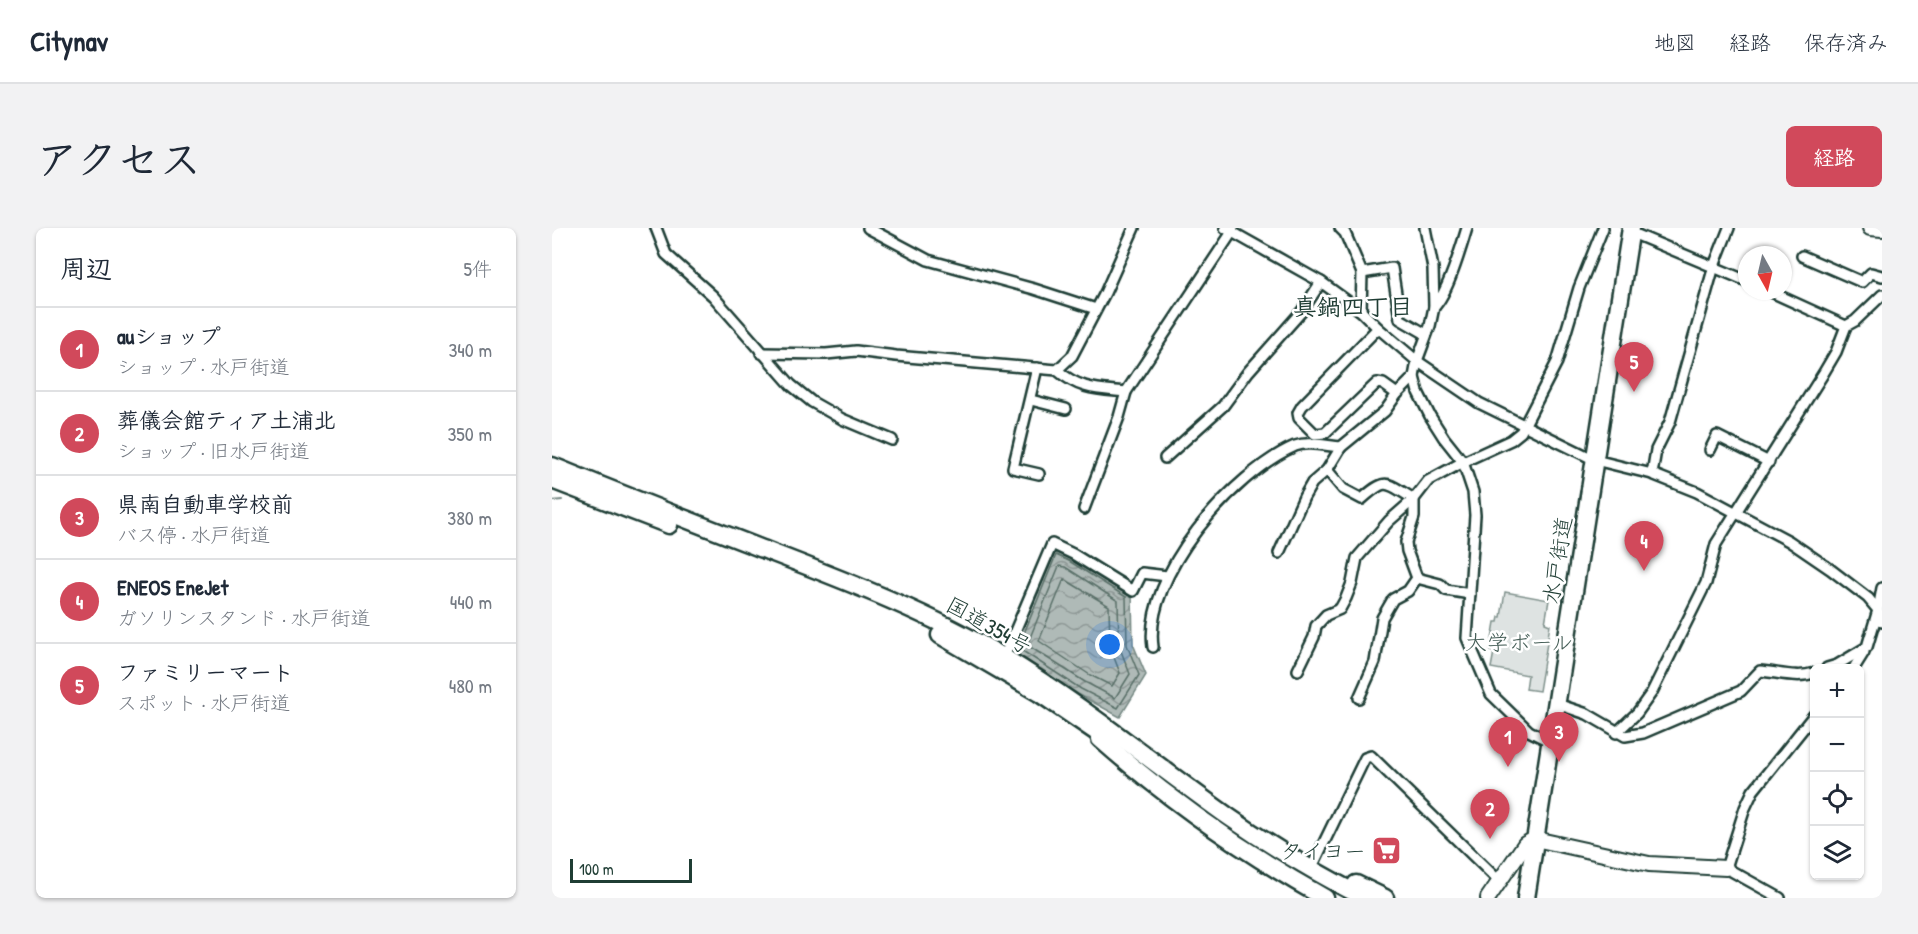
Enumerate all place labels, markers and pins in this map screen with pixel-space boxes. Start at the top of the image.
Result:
pin: 5 [1614,342,1654,392]
pin: 4 [1624,522,1664,571]
pin: 3 [1540,712,1578,762]
pin: 1 [1488,718,1528,767]
pin: 2 [1470,790,1510,839]
supermarket icon: タイヨー [1371,835,1403,867]
place label: タイヨー [1280,836,1366,866]

